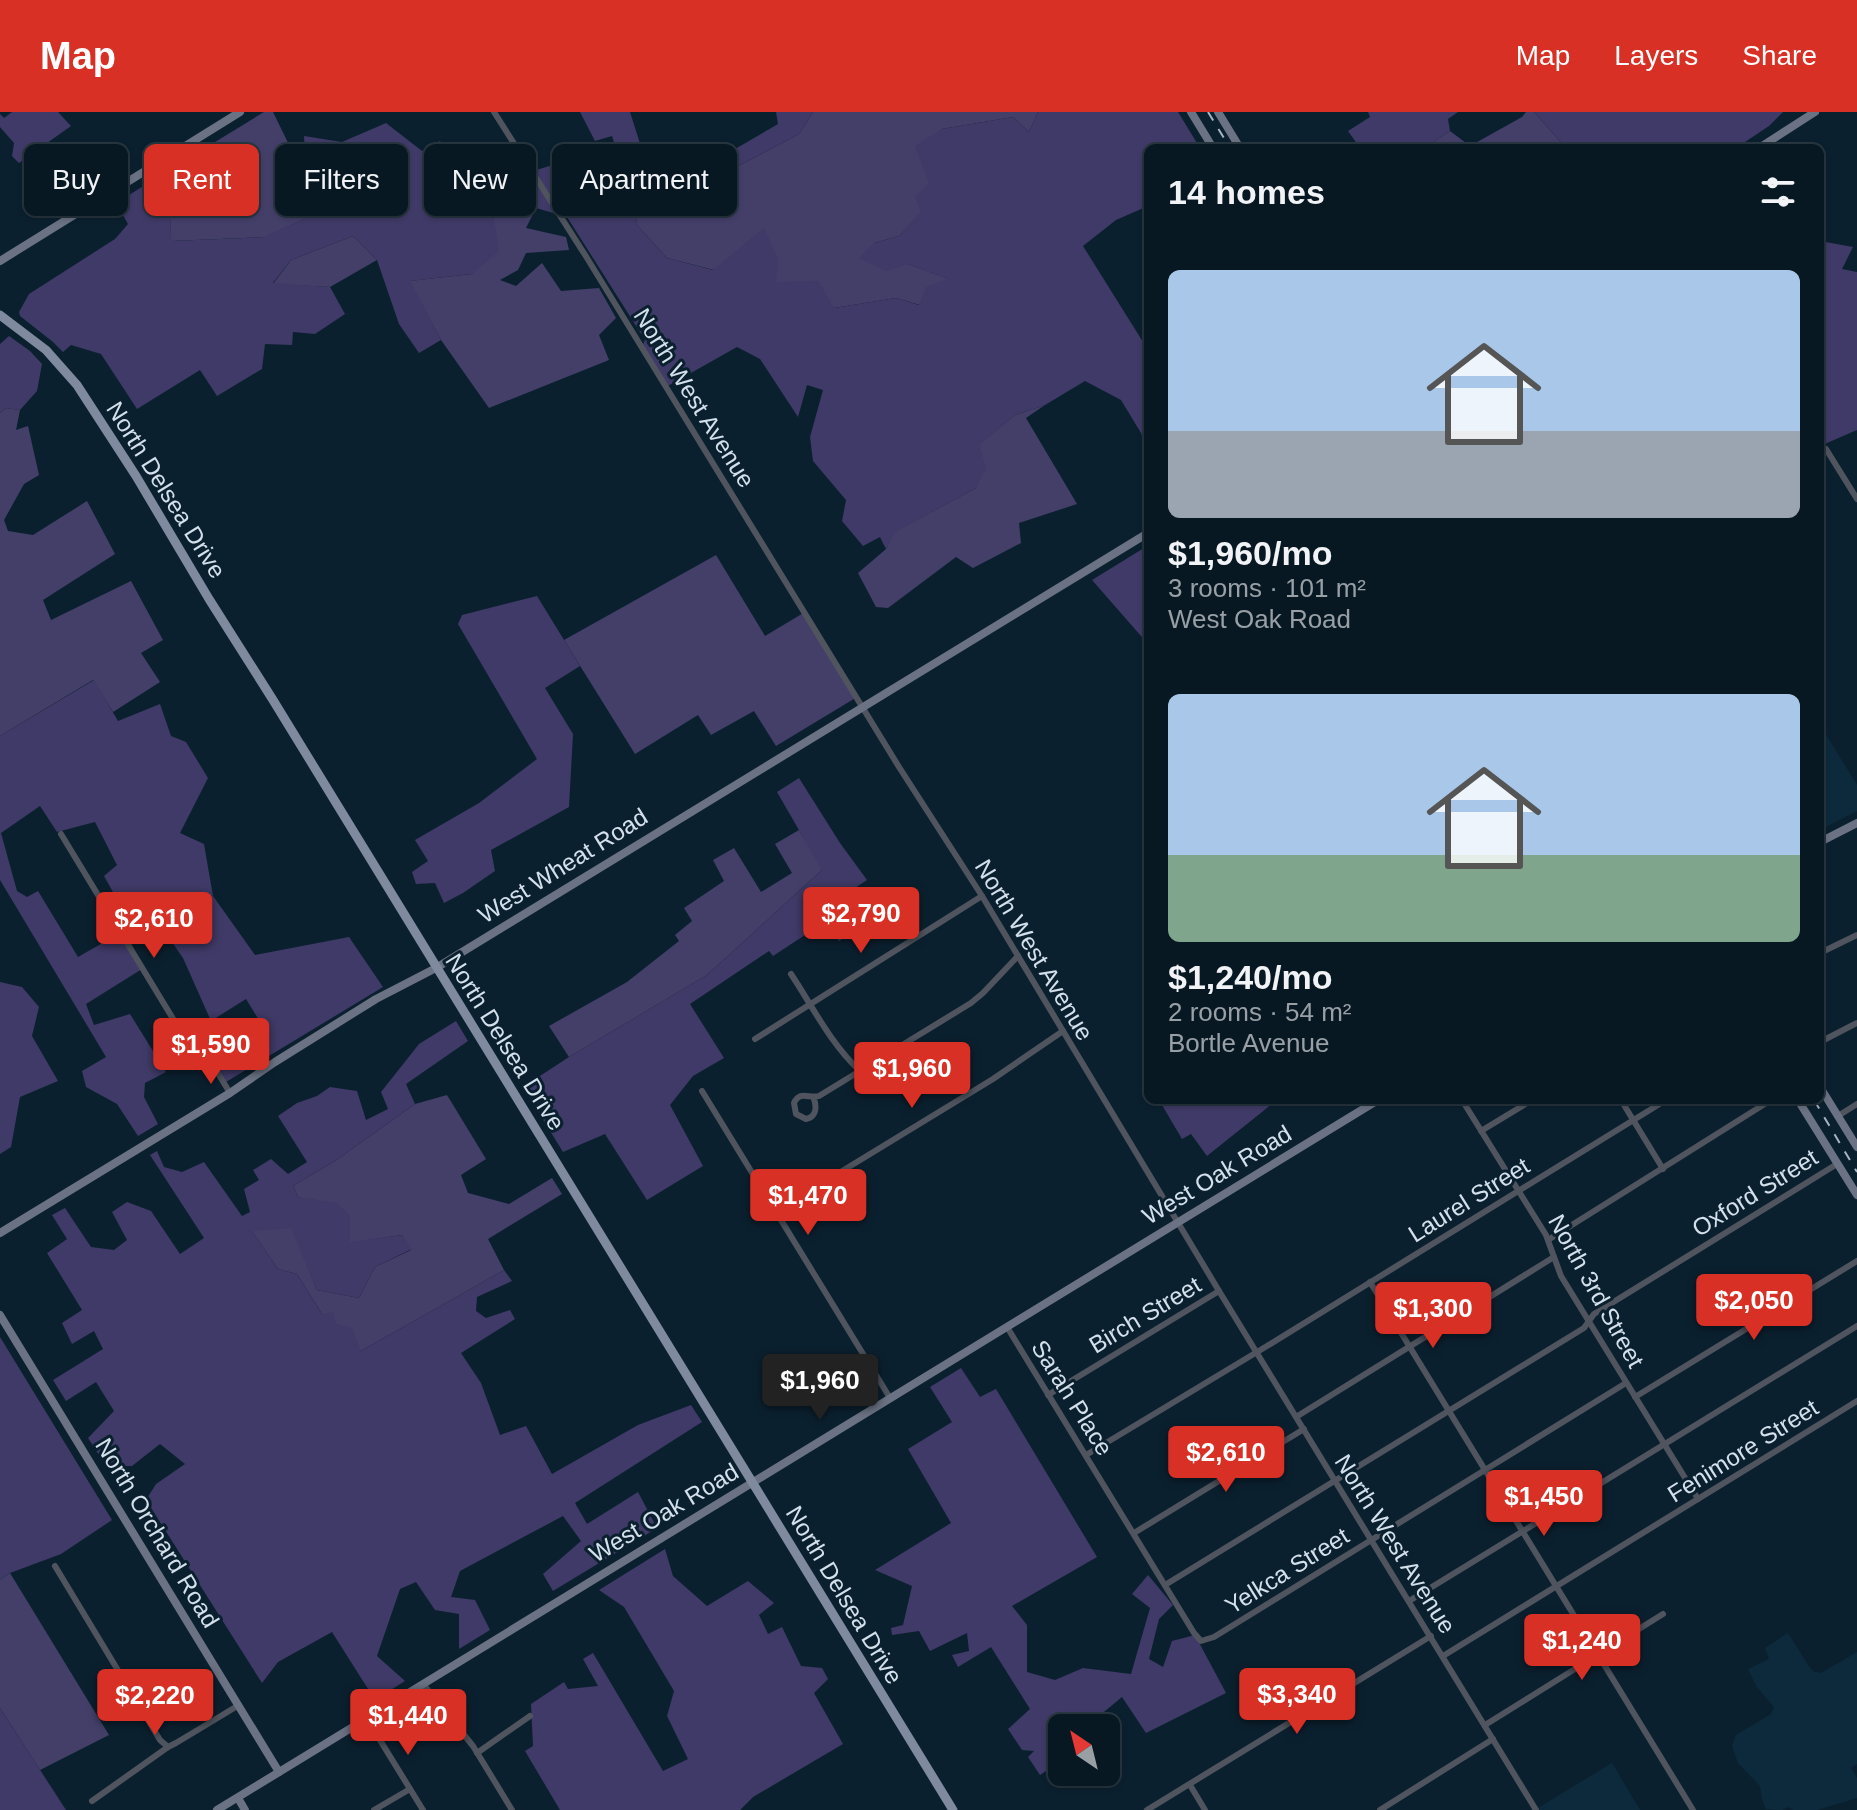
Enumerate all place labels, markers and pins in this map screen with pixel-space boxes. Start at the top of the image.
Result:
pin: $2,790 [796,887,926,955]
pin: $2,610 [89,892,219,960]
pin: $1,590 [146,1018,276,1086]
pin: $1,960 [847,1042,977,1110]
pin: $1,470 [743,1169,873,1237]
pin: $2,050 [1689,1274,1819,1342]
pin: $1,300 [1368,1282,1498,1350]
pin: $1,960 [755,1354,885,1422]
pin: $2,610 [1161,1426,1291,1494]
pin: $1,450 [1479,1470,1609,1538]
pin: $1,240 [1517,1614,1647,1682]
pin: $3,340 [1232,1668,1362,1736]
pin: $2,220 [90,1669,220,1737]
pin: $1,440 [343,1689,473,1757]

